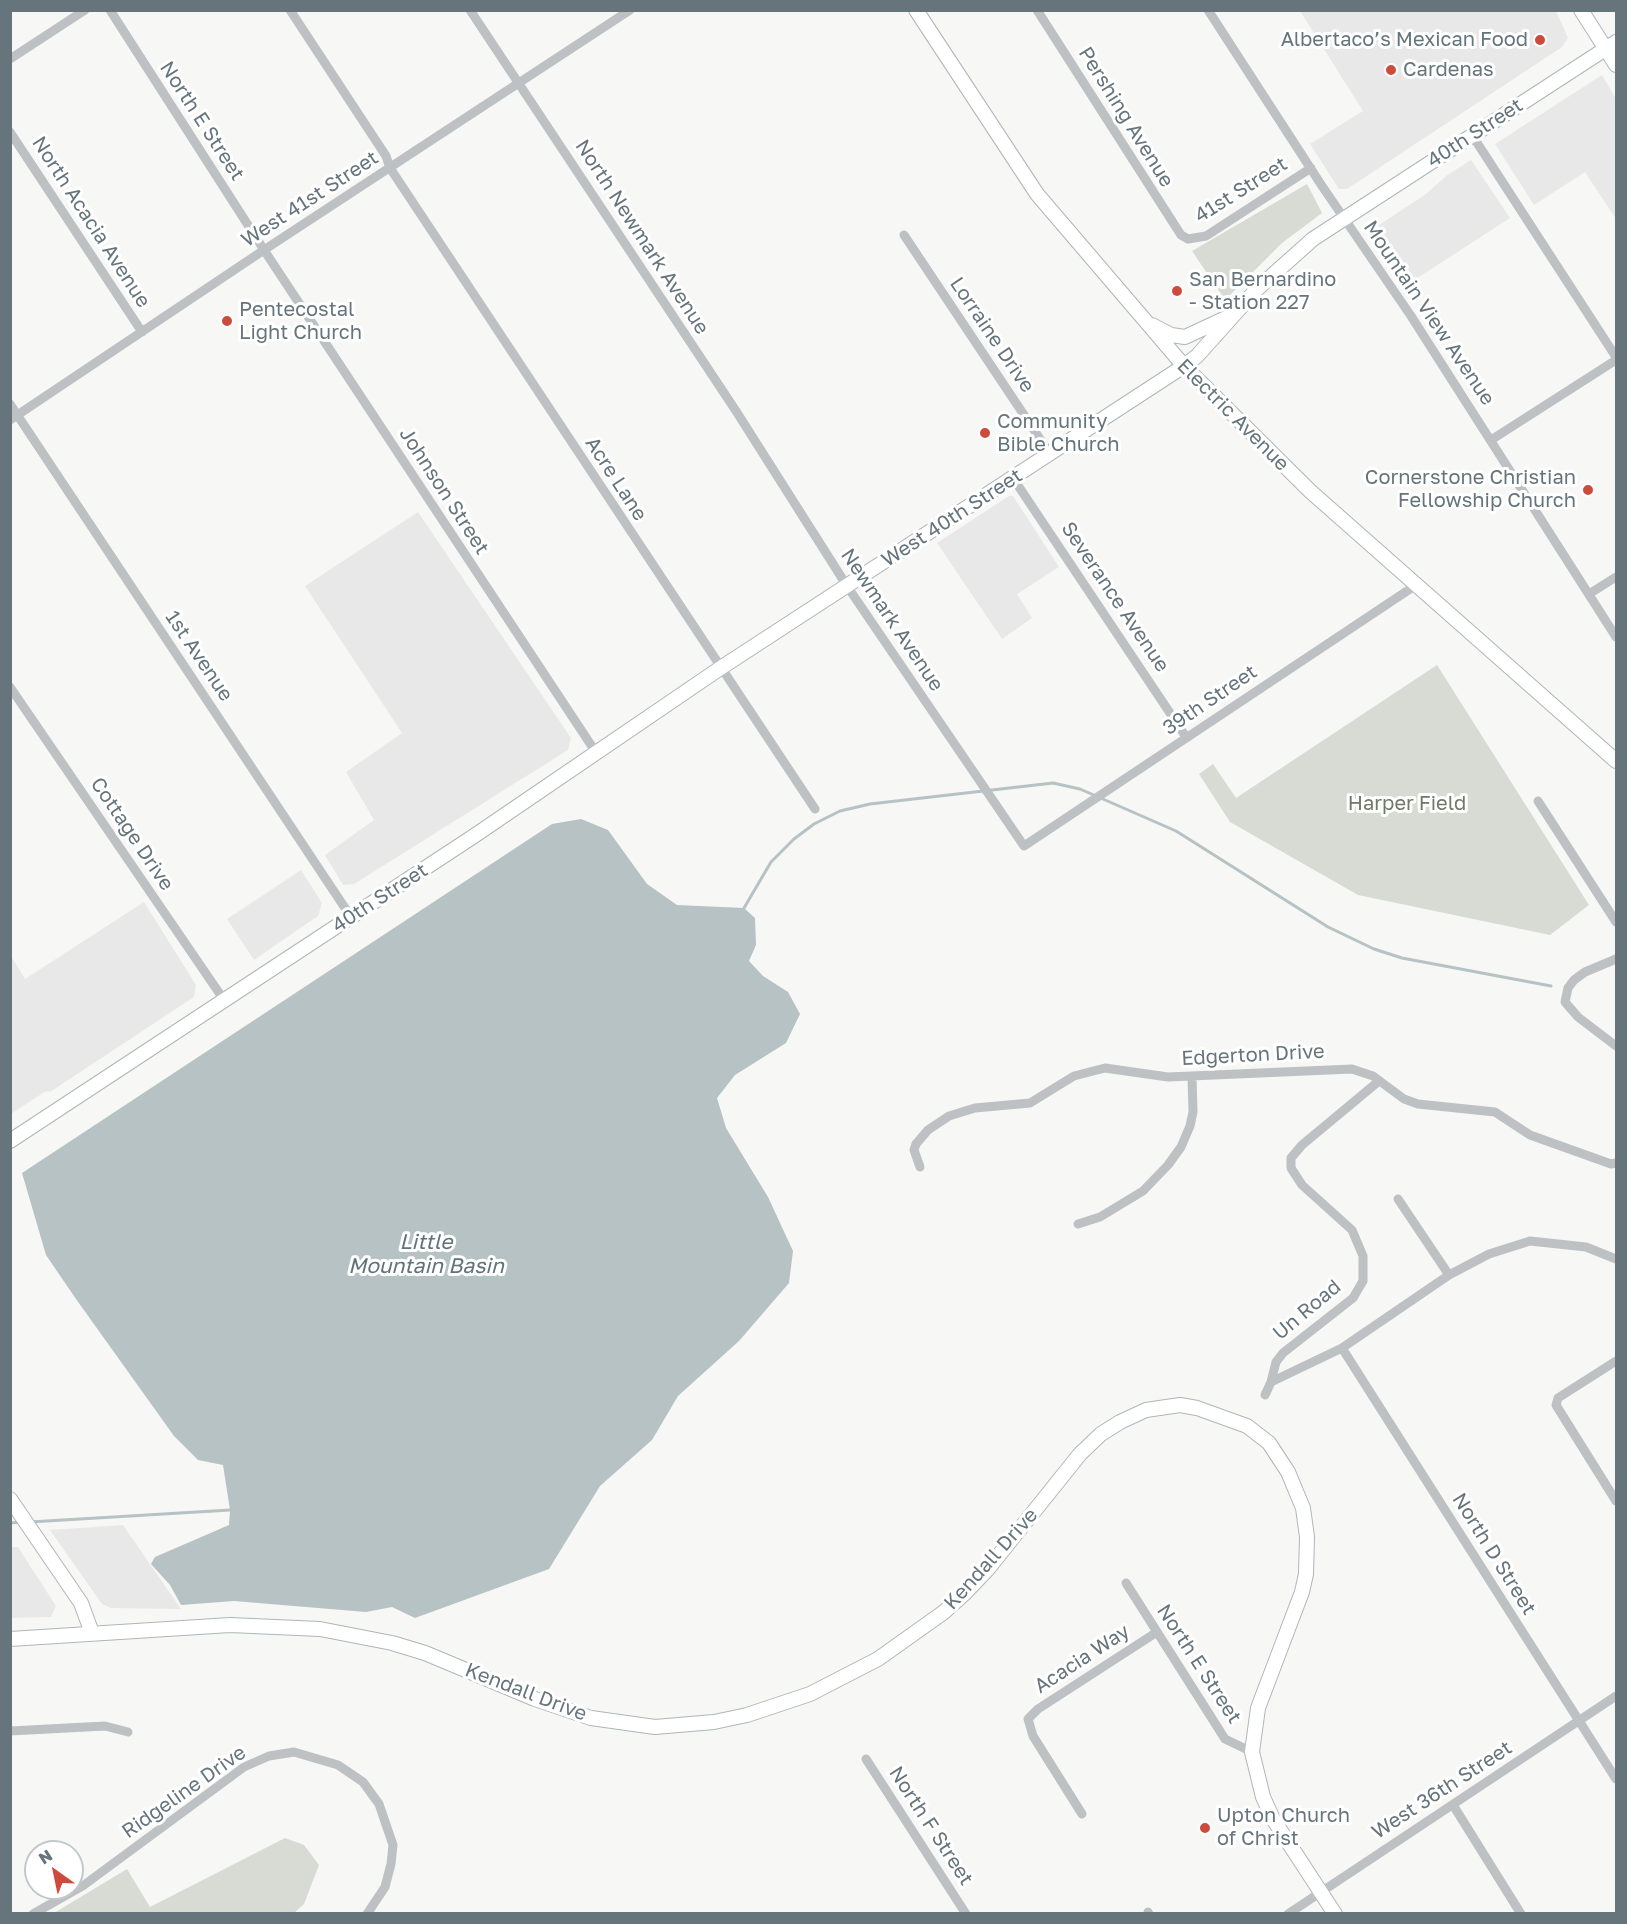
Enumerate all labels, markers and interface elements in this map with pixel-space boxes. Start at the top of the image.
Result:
place label: Albertaco’s Mexican Food [1281,28,1528,52]
marker: Albertaco’s Mexican Food [1533,33,1547,47]
street label: Pershing Avenue [1073,42,1179,192]
street label: North E Street [155,57,249,185]
place label: Cardenas [1403,58,1494,82]
marker: Cardenas [1384,63,1398,77]
street label: 40th Street [1423,93,1527,173]
street label: North Acacia Avenue [27,132,155,312]
street label: North Newmark Avenue [570,135,714,339]
street label: West 41st Street [237,146,383,252]
street label: 41st Street [1190,152,1292,228]
street label: Mountain View Avenue [1358,216,1500,410]
place label: San Bernardino - Station 227 [1189,268,1336,315]
street label: Lorraine Drive [945,273,1039,397]
marker: San Bernardino - Station 227 [1170,284,1184,298]
place label: Pentecostal Light Church [239,298,362,345]
marker: Pentecostal Light Church [220,314,234,328]
street label: Electric Avenue [1172,354,1294,476]
place label: Community Bible Church [997,410,1120,457]
street label: Johnson Street [394,423,494,559]
marker: Community Bible Church [978,426,992,440]
street label: Acre Lane [580,433,652,525]
street label: West 40th Street [877,464,1027,572]
place label: Cornerstone Christian Fellowship Church [1365,466,1576,513]
marker: Cornerstone Christian Fellowship Church [1581,483,1595,497]
street label: Severance Avenue [1056,517,1174,677]
street label: Newmark Avenue [835,544,949,696]
street label: 1st Avenue [160,606,238,706]
street label: 39th Street [1158,660,1262,740]
street label: Cottage Drive [85,773,179,895]
park label: Harper Field [1348,792,1466,816]
street label: 40th Street [328,858,432,938]
street label: Edgerton Drive [1181,1039,1325,1071]
water label: Little Mountain Basin [348,1229,504,1279]
street label: Un Road [1268,1275,1346,1345]
street label: North D Street [1447,1489,1541,1619]
street label: Kendall Drive [939,1503,1043,1615]
street label: North E Street [1152,1600,1246,1728]
street label: Acacia Way [1030,1619,1134,1699]
street label: Kendall Drive [462,1658,590,1726]
street label: West 36th Street [1368,1736,1516,1844]
street label: Ridgeline Drive [118,1740,250,1844]
street label: North F Street [884,1762,978,1890]
place label: Upton Church of Christ [1217,1804,1350,1851]
marker: Upton Church of Christ [1198,1821,1212,1835]
north arrow [24,1840,84,1900]
text: N [35,1845,56,1868]

